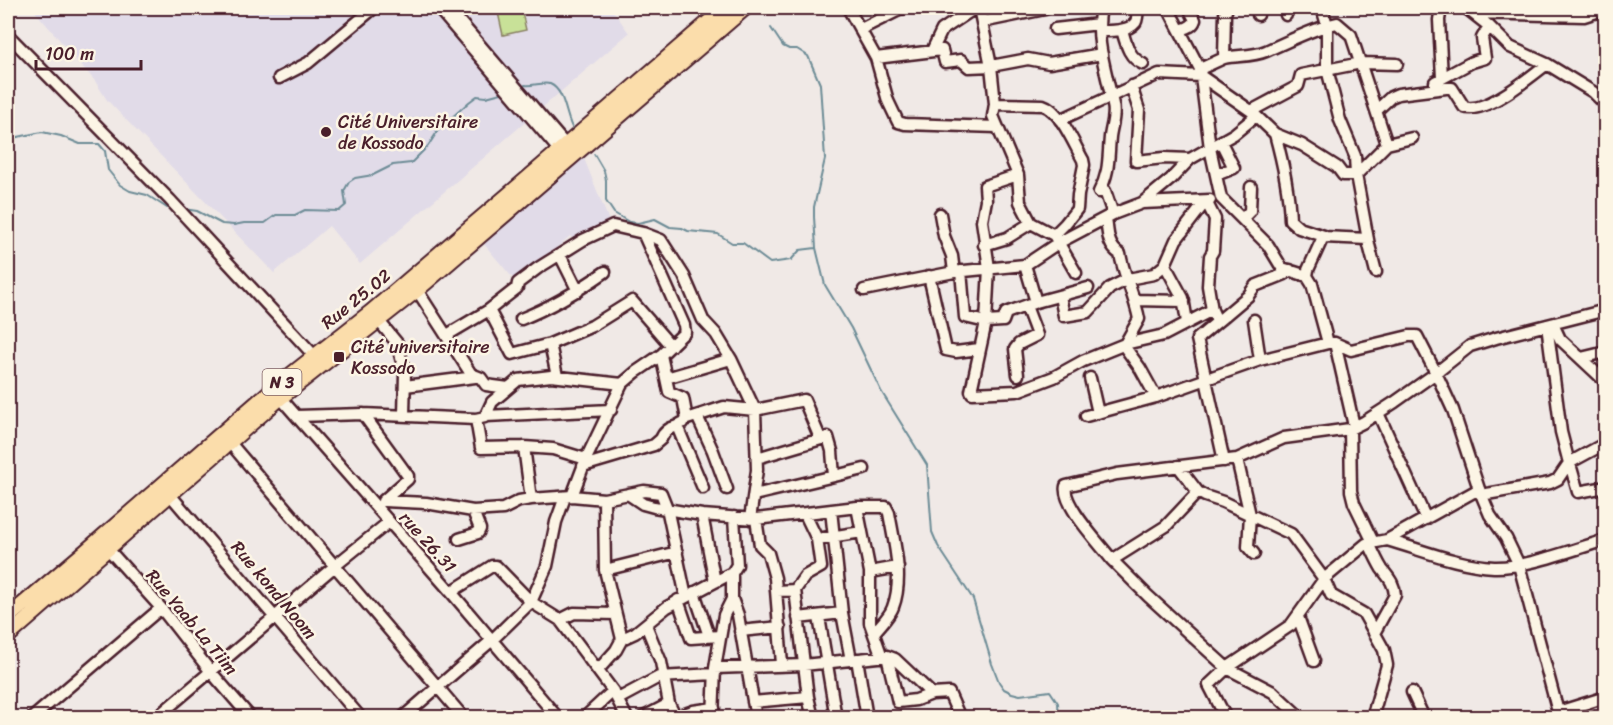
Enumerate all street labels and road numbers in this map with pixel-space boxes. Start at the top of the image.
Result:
street label: Rue 25.02 [314,260,398,338]
road number: N 3 [262,369,302,395]
street label: rue 26.31 [391,504,465,581]
street label: Rue kond Noom [223,533,325,647]
street label: Rue Yaab La Tiim [138,562,246,683]

